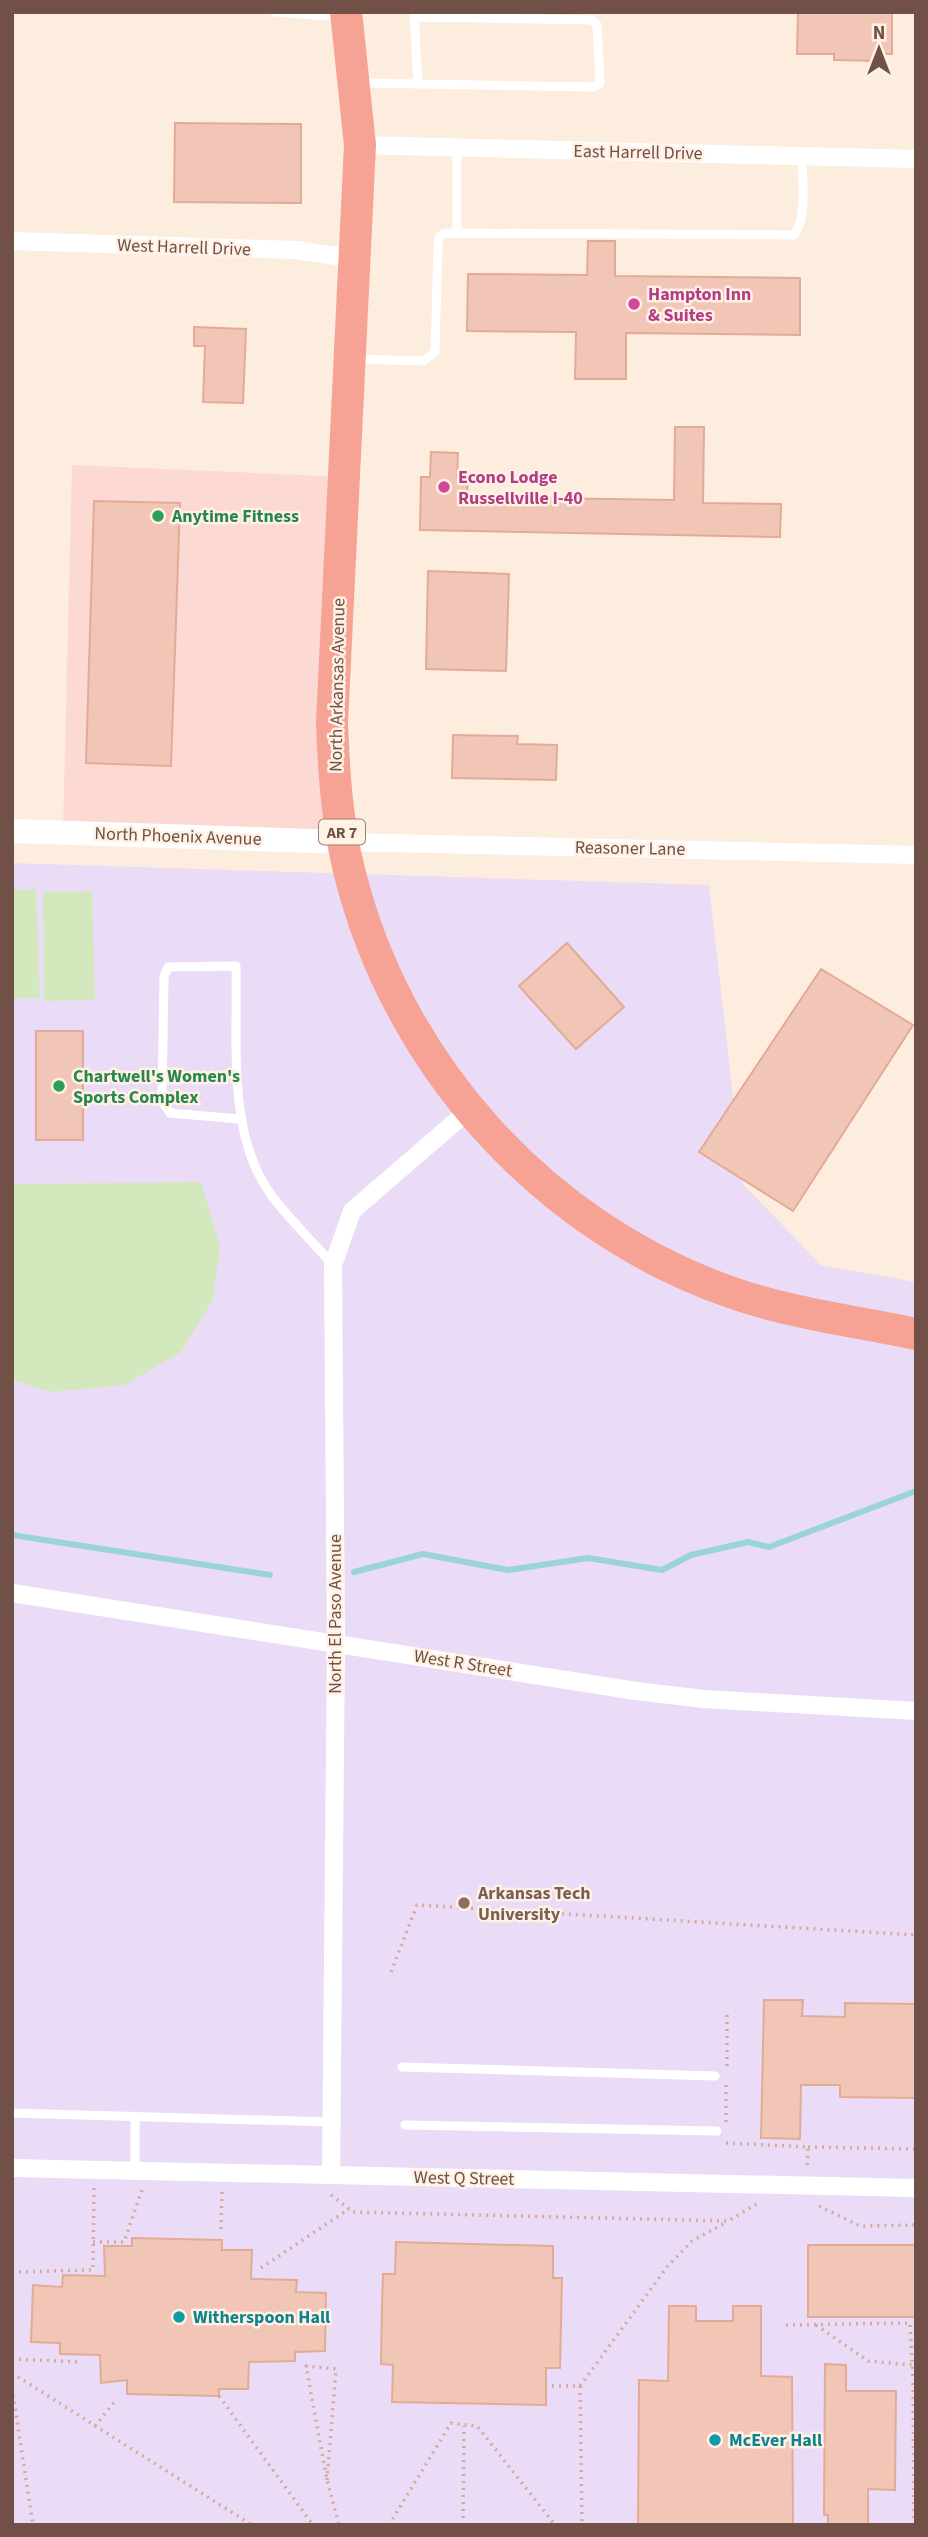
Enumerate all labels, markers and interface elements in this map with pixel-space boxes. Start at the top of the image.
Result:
north arrow [844,14,914,84]
text: N [873,20,885,47]
street label: East Harrell Drive [573,139,703,166]
street label: West Harrell Drive [117,233,251,262]
place label: Hampton Inn & Suites [648,282,751,328]
marker: Hampton Inn & Suites [626,296,642,312]
place label: Econo Lodge Russellville I-40 [458,465,583,511]
marker: Econo Lodge Russellville I-40 [436,479,452,495]
place label: Anytime Fitness [171,504,299,529]
marker: Anytime Fitness [150,508,166,524]
street label: North Arkansas Avenue [323,598,352,772]
road number: AR 7 [319,820,365,845]
street label: North Phoenix Avenue [94,821,262,852]
street label: Reasoner Lane [575,835,685,862]
place label: Chartwell's Women's Sports Complex [73,1064,240,1110]
marker: Chartwell's Women's Sports Complex [51,1078,67,1094]
street label: North El Paso Avenue [323,1534,348,1694]
street label: West R Street [412,1643,514,1684]
place label: Arkansas Tech University [477,1881,591,1927]
marker: Arkansas Tech University [456,1895,472,1911]
street label: West Q Street [413,2165,514,2192]
place label: Witherspoon Hall [193,2305,330,2330]
marker: Witherspoon Hall [171,2309,187,2325]
place label: McEver Hall [729,2428,822,2453]
marker: McEver Hall [707,2432,723,2448]

